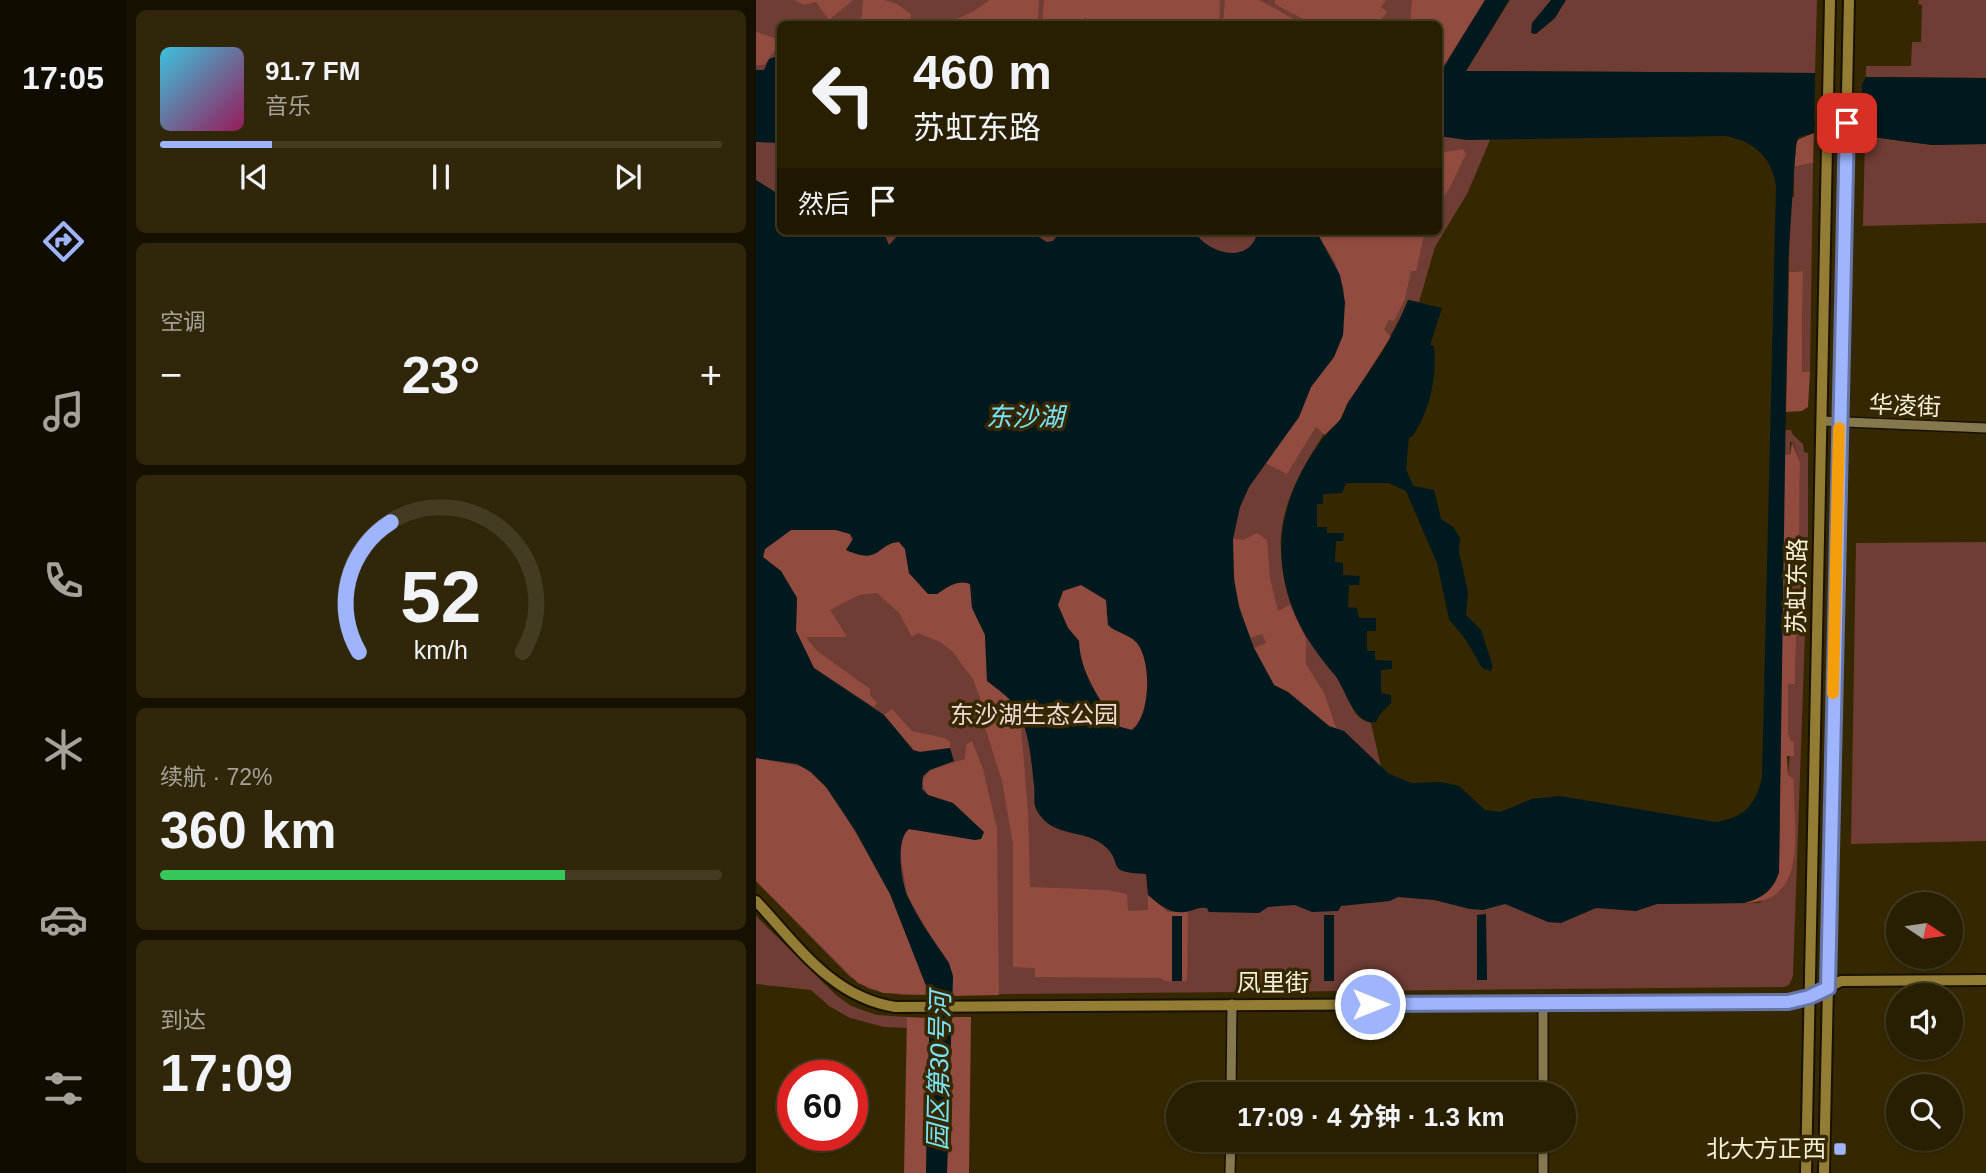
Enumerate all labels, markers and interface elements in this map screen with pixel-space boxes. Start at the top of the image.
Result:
text: 460 m [913,45,1052,99]
icon: left [798,49,889,140]
text: 91.7 FM [265,56,360,86]
text: 17:05 [22,60,104,96]
text: 音乐 [265,93,311,119]
pin [1817,93,1877,153]
icon: arrive [1828,104,1866,142]
text: 苏虹东路 [913,110,1041,146]
icon: previous [235,158,273,196]
icon: pause [422,158,460,196]
icon: next [609,158,647,196]
icon: arrive [864,182,902,220]
text: 然后 [798,189,850,219]
icon: directions [39,217,88,266]
text: 空调 [160,309,206,335]
text: 23° [402,346,480,404]
text: − [160,354,182,396]
text: + [700,354,722,396]
icon: music [39,387,88,436]
street label: 华凌街 [1869,391,1941,420]
water label: 东沙湖 [986,402,1068,432]
street label: 苏虹东路 [1782,538,1811,634]
icon: phone [39,556,88,605]
text: 52 [401,557,481,638]
text: km/h [414,636,468,664]
park label: 东沙湖生态公园 [950,701,1118,728]
icon: climate [39,725,88,774]
text: 续航 · 72% [160,764,272,790]
text: 360 km [160,801,336,859]
north arrow [1886,892,1964,970]
map controls [1886,892,1963,1151]
icon: car [39,895,88,944]
position arrow [1333,967,1407,1041]
street label: 凤里街 [1237,969,1309,996]
button: sound [1886,983,1963,1060]
water label: 园区第30号河 [923,986,955,1151]
text: 到达 [160,1007,206,1033]
text: 17:09 [160,1044,293,1102]
speed limit sign: 60 [777,1060,868,1151]
icon: filters [39,1064,88,1113]
button: search [1886,1074,1963,1151]
text: 17:09 · 4 分钟 · 1.3 km [1237,1102,1505,1132]
place label: 北大方正西 [1706,1135,1826,1162]
marker: 北大方正西 [1832,1141,1848,1157]

